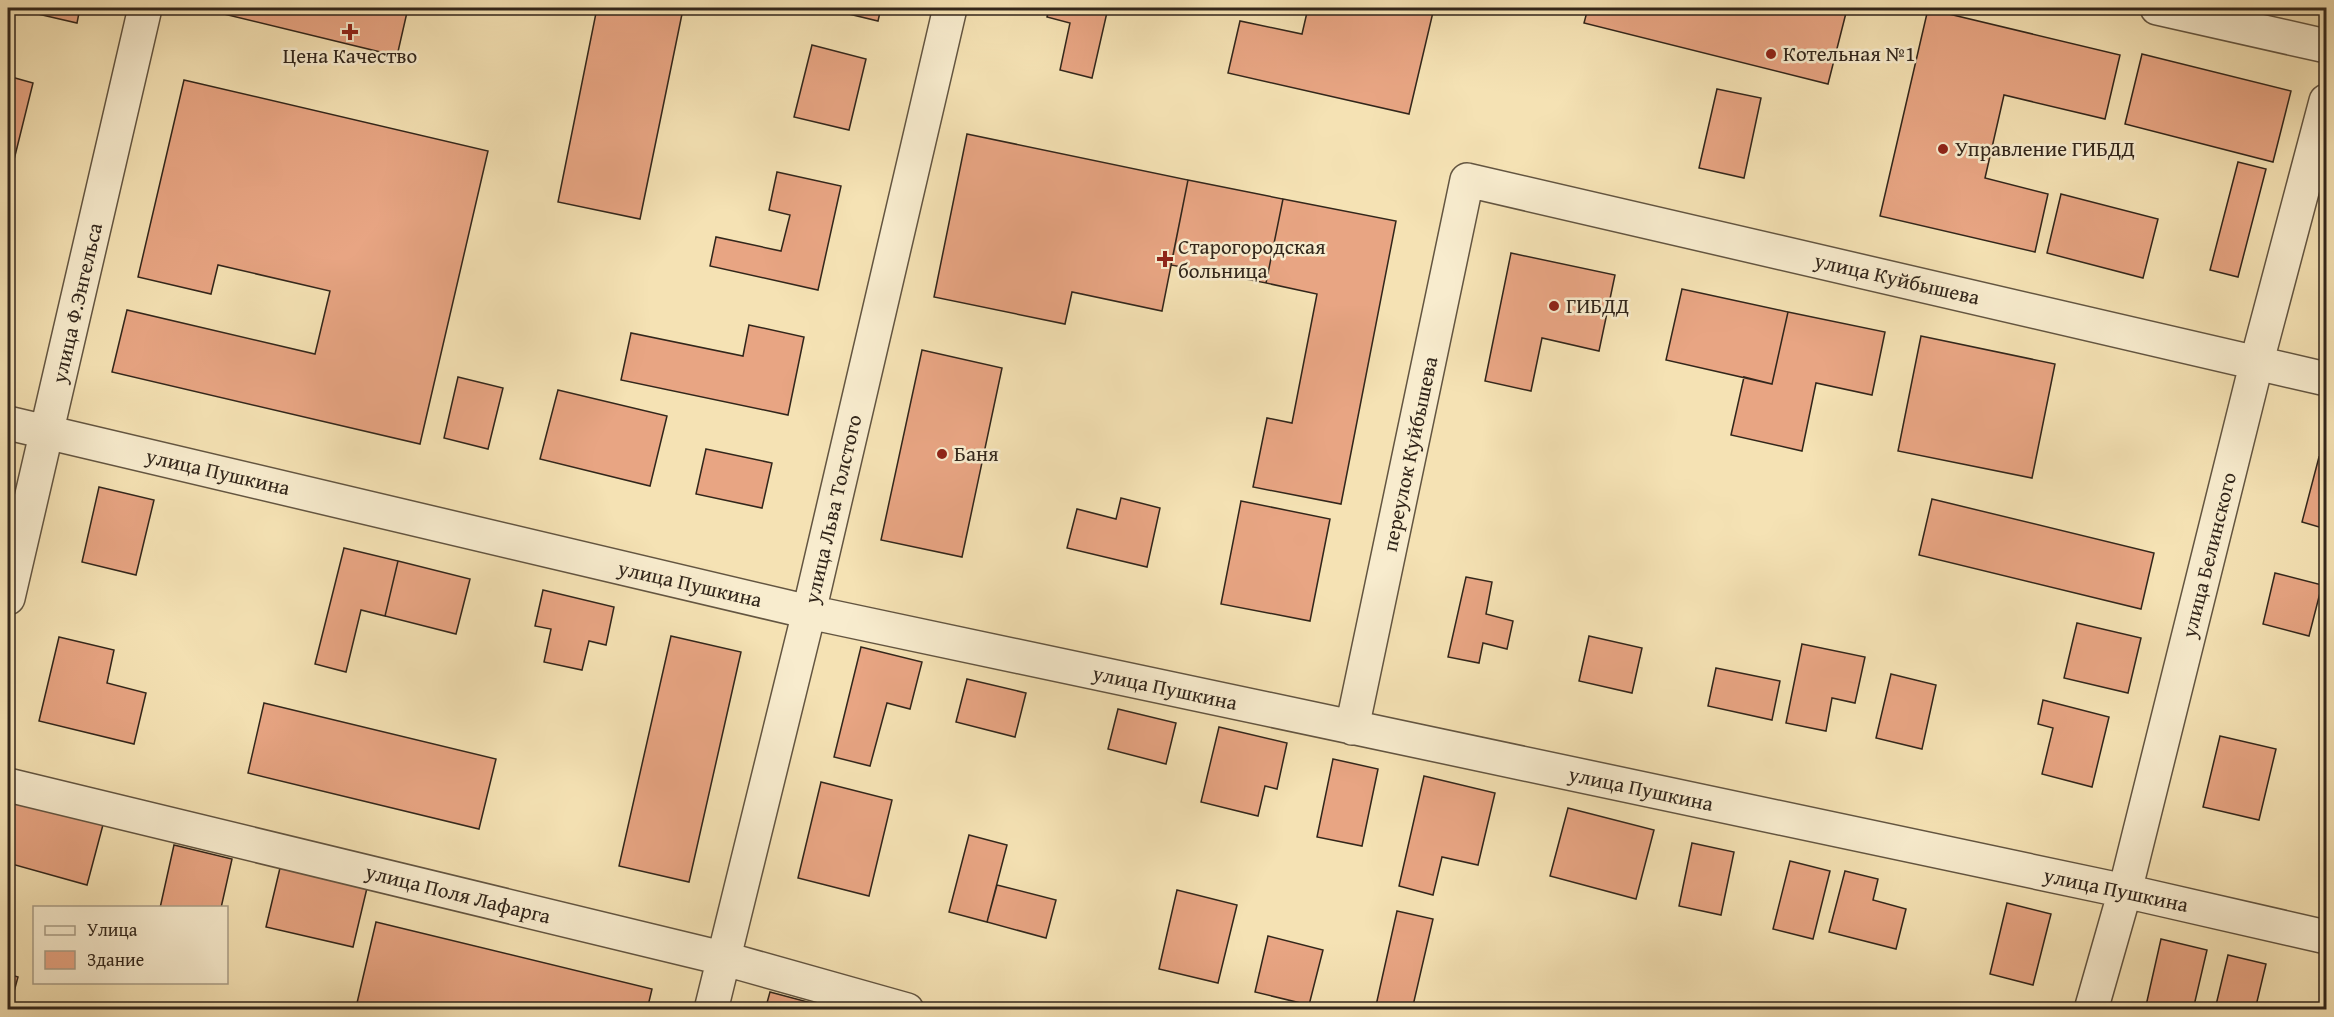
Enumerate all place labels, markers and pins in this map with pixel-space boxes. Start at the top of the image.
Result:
marker: Цена Качество [341,23,359,41]
place label: Котельная №1 [1783,38,1915,69]
place label: Цена Качество [283,40,417,71]
marker: Котельная №1 [1764,47,1778,61]
place label: Управление ГИБДД [1955,133,2135,164]
marker: Управление ГИБДД [1936,142,1950,156]
place label: Старогородская больница [1178,231,1326,286]
marker: Старогородская больница [1156,250,1174,268]
place label: ГИБДД [1566,290,1629,321]
marker: ГИБДД [1547,299,1561,313]
place label: Баня [954,438,999,469]
marker: Баня [935,447,949,461]

